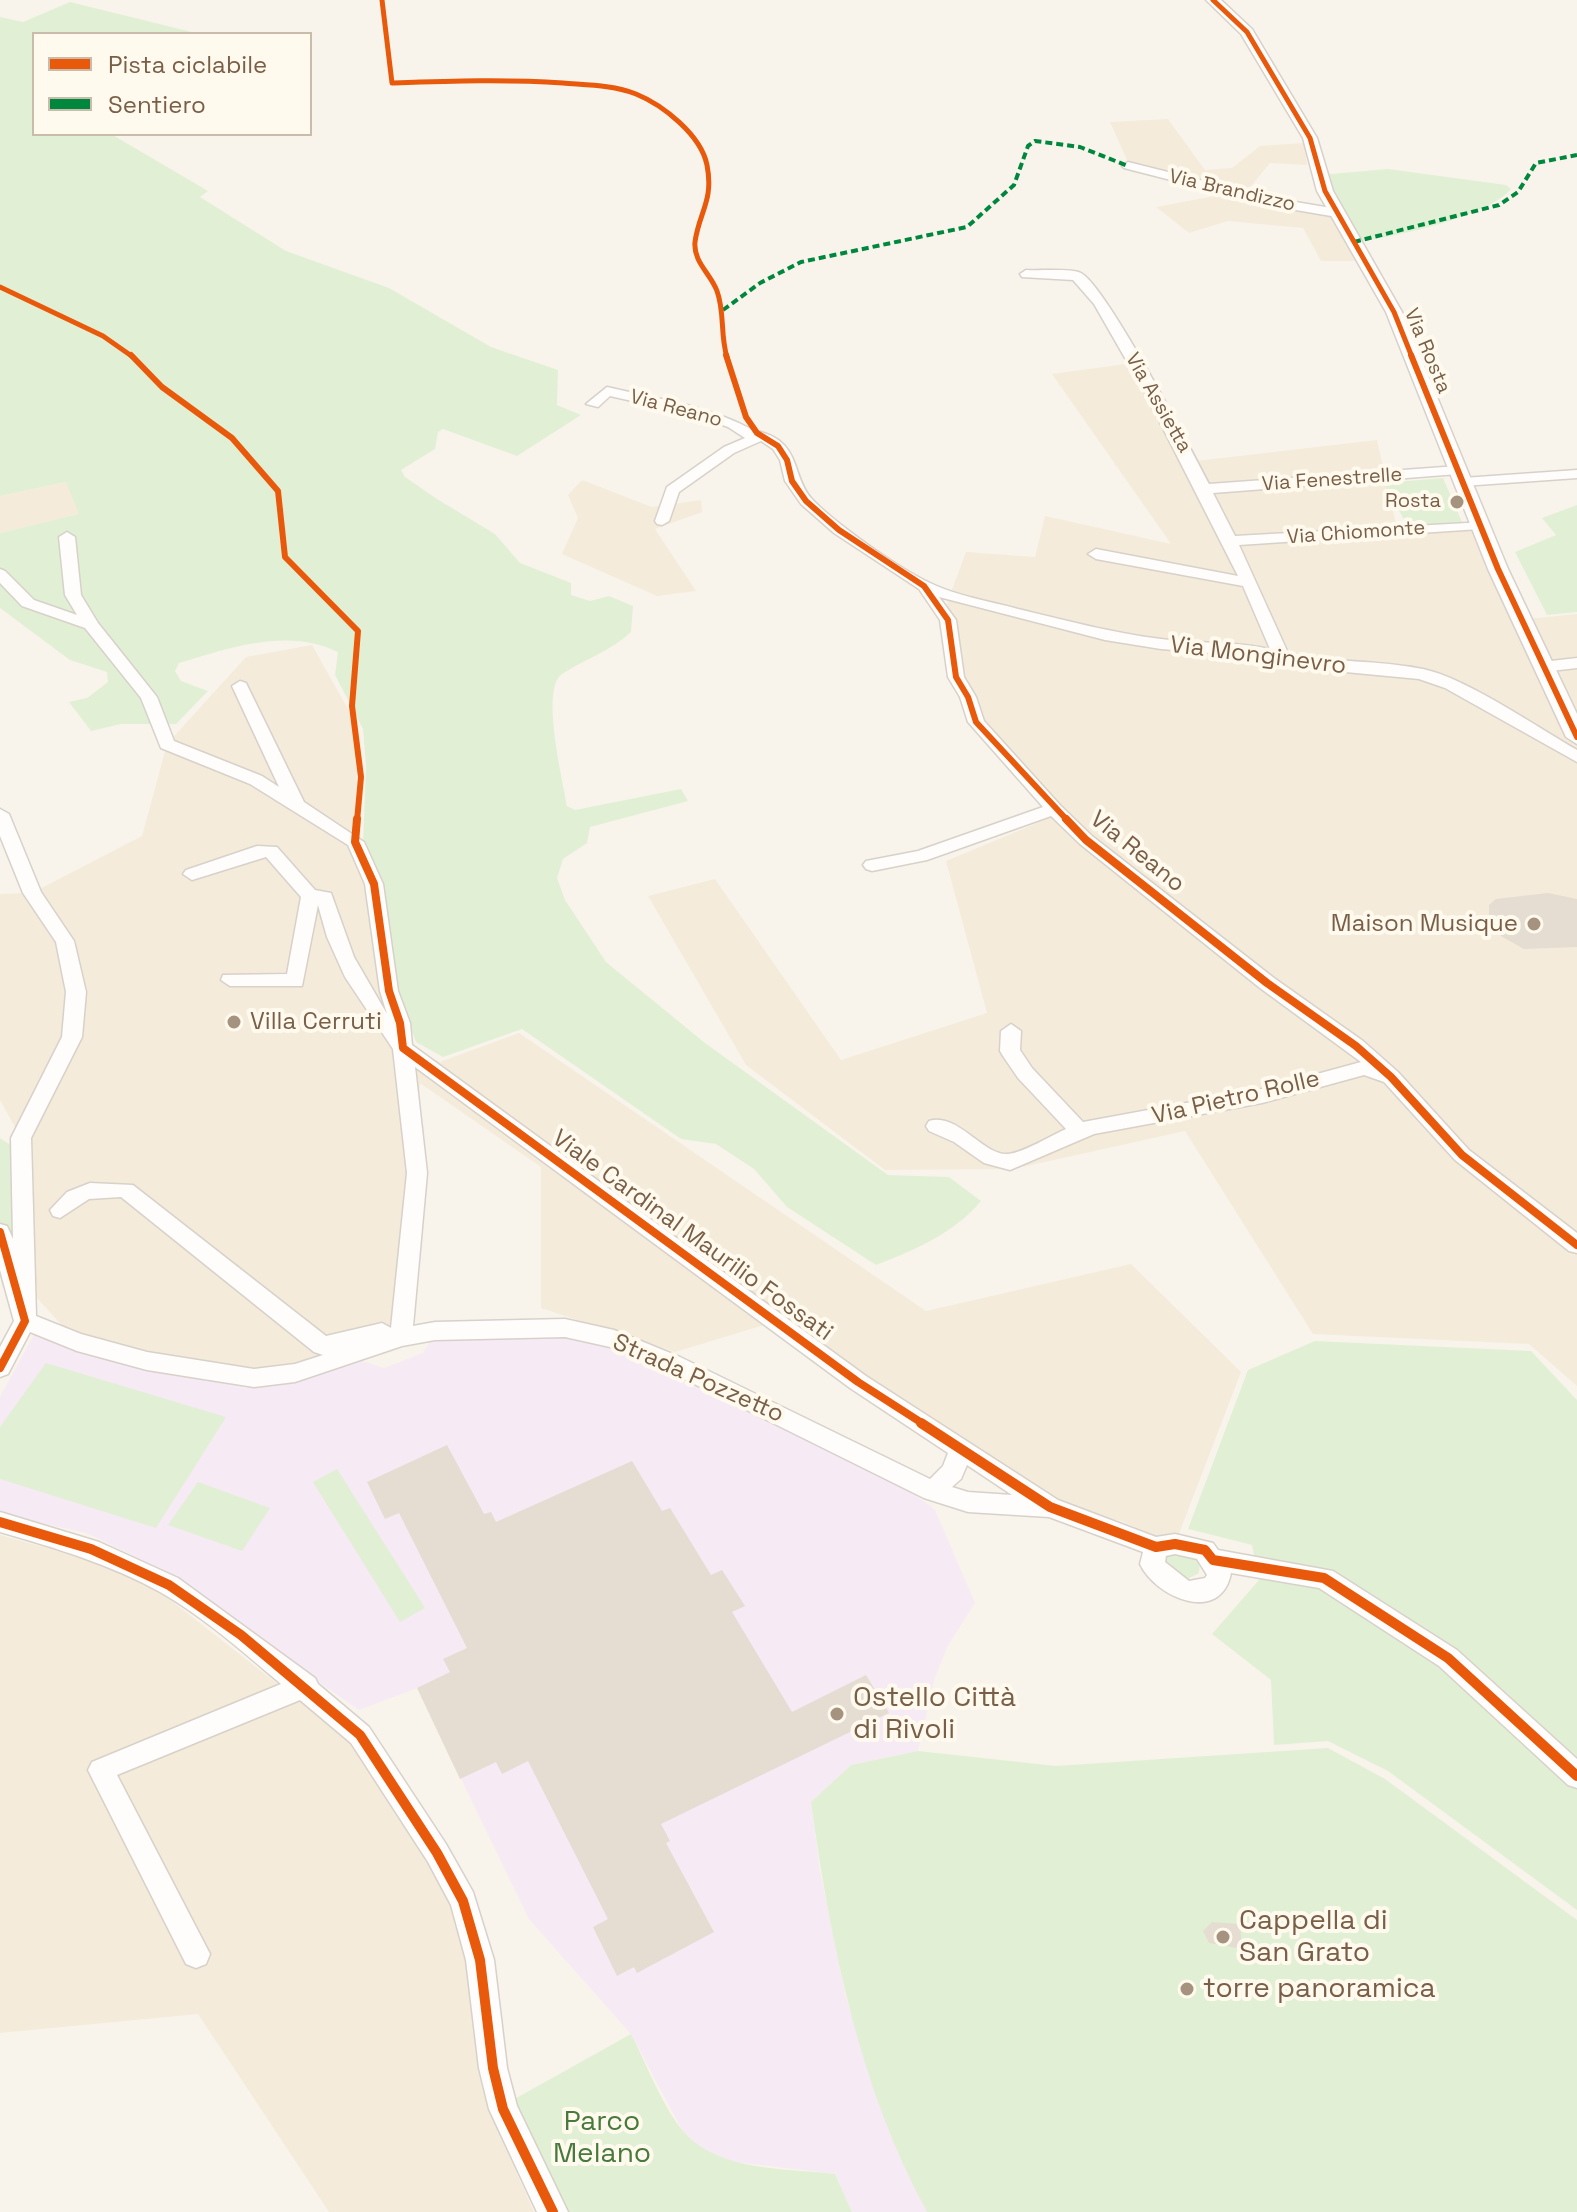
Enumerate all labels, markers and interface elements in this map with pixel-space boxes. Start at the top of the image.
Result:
legend [32,32,312,136]
text: Pista ciclabile [108,49,267,80]
text: Sentiero [108,89,206,120]
street label: Via Brandizzo [1167,165,1297,217]
street label: Via Rosta [1398,305,1456,397]
street label: Via Assietta [1120,349,1196,457]
street label: Via Reano [627,385,725,433]
street label: Via Fenestrelle [1261,463,1403,497]
place label: Rosta [1385,490,1441,514]
marker: Rosta [1448,493,1466,511]
street label: Via Chiomonte [1286,516,1426,550]
street label: Via Monginevro [1168,631,1348,681]
street label: Via Reano [1084,805,1190,899]
place label: Maison Musique [1331,910,1518,938]
marker: Maison Musique [1525,915,1543,933]
place label: Villa Cerruti [250,1008,382,1036]
marker: Villa Cerruti [225,1013,243,1031]
street label: Via Pietro Rolle [1149,1065,1323,1131]
street label: Viale Cardinal Maurilio Fossati [546,1124,838,1348]
street label: Strada Pozzetto [608,1328,788,1430]
place label: Ostello Città di Rivoli [853,1681,1016,1747]
marker: Ostello Città di Rivoli [828,1705,846,1723]
place label: Cappella di San Grato [1239,1904,1388,1970]
marker: Cappella di San Grato [1214,1928,1232,1946]
place label: torre panoramica [1203,1972,1436,2006]
marker: torre panoramica [1178,1980,1196,1998]
park label: Parco Melano [553,2105,651,2171]

